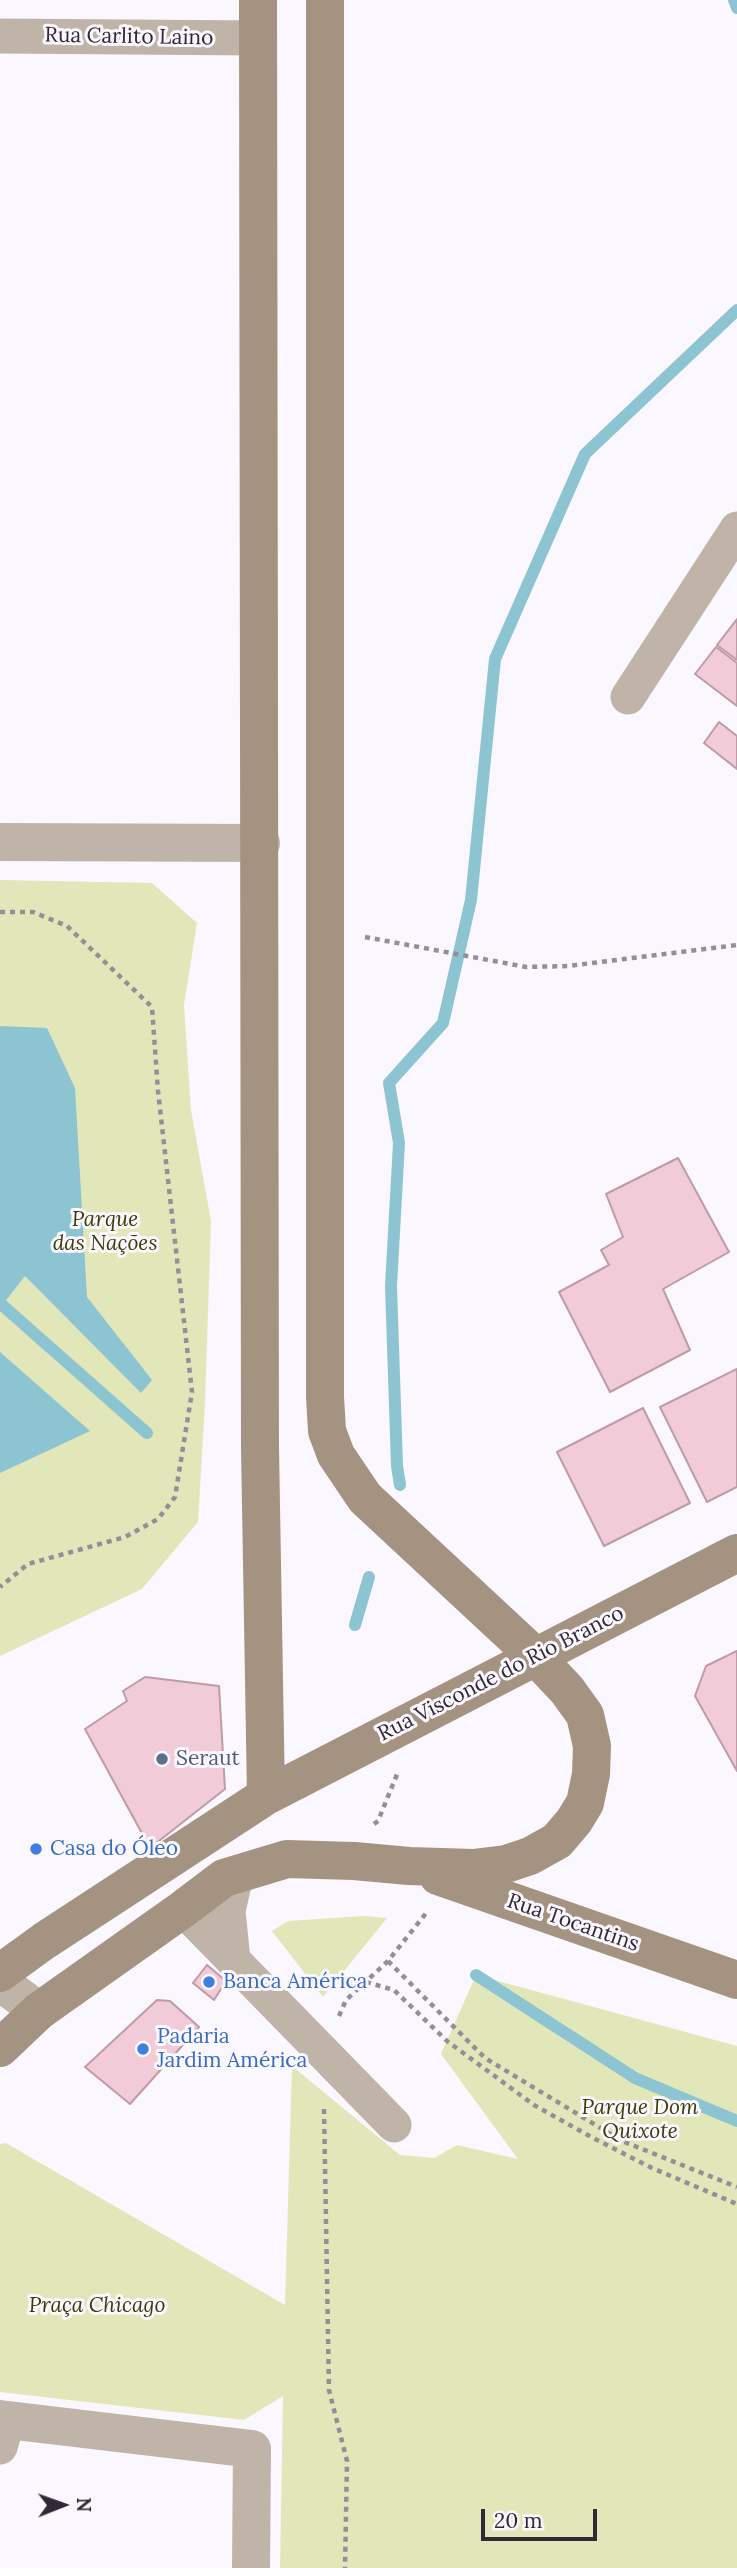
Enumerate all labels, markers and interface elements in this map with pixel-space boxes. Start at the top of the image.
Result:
street label: Rua Carlito Laino [44,23,214,51]
park label: Parque das Nações [53,1207,157,1257]
street label: Rua Visconde do Rio Branco [374,1601,628,1747]
place label: Seraut [176,1746,240,1772]
marker: Seraut [154,1751,170,1767]
place label: Casa do Óleo [50,1836,178,1862]
marker: Casa do Óleo [28,1841,44,1857]
street label: Rua Tocantins [504,1889,642,1957]
place label: Banca América [223,1969,367,1995]
marker: Banca América [201,1974,217,1990]
place label: Padaria Jardim América [157,2024,307,2074]
marker: Padaria Jardim América [135,2041,151,2057]
park label: Parque Dom Quixote [582,2095,698,2145]
park label: Praça Chicago [29,2293,165,2319]
north arrow [28,2470,98,2540]
scale bar [485,2494,600,2538]
text: N [72,2497,96,2512]
text: 20 m [494,2507,543,2534]

